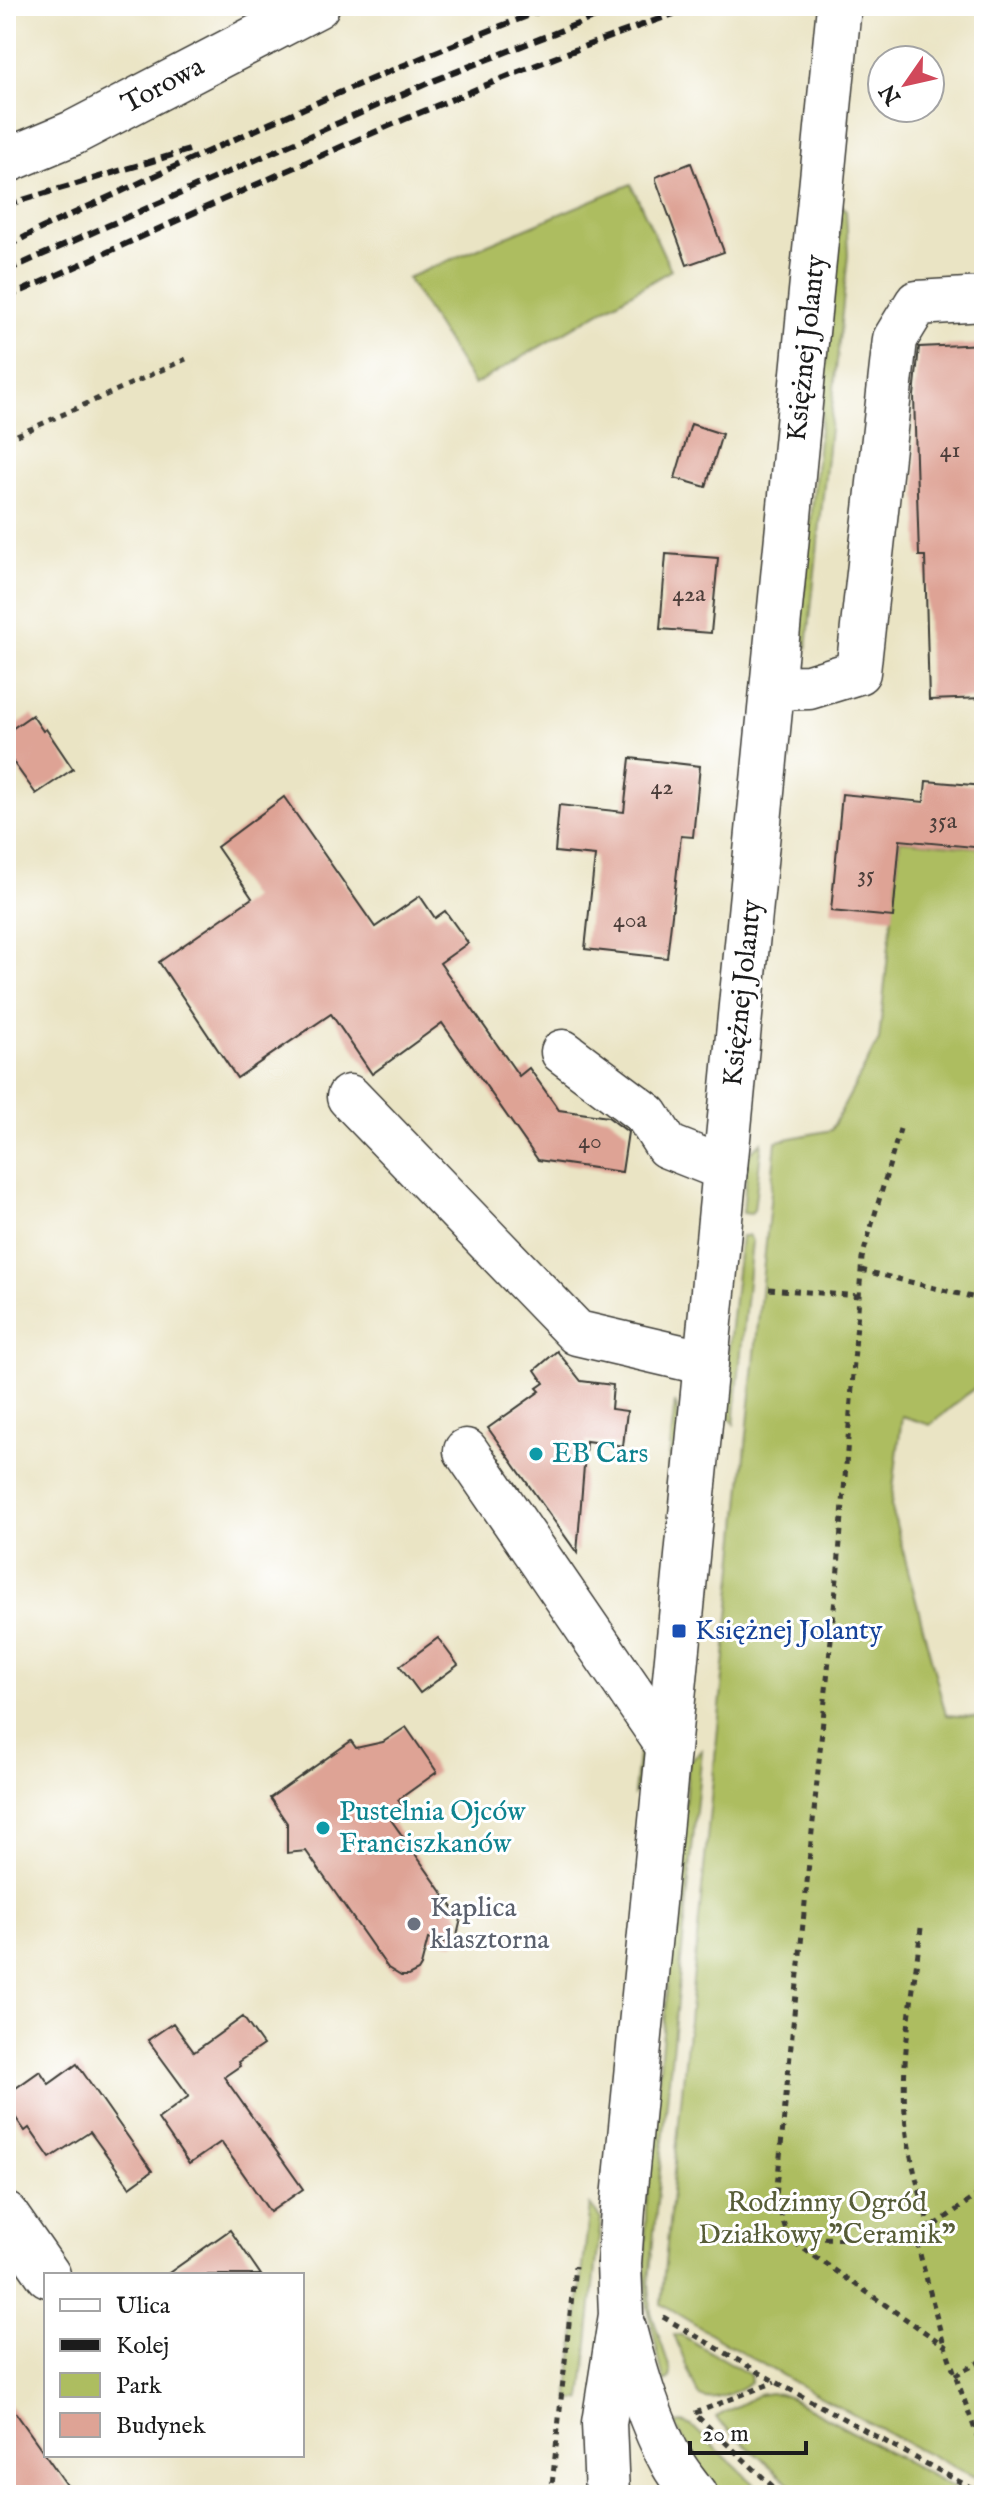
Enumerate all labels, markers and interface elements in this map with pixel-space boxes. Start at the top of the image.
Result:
north arrow [866,44,946,124]
street label: Torowa [116,49,211,122]
text: N [874,78,909,111]
street label: Księżnej Jolanty [780,253,834,443]
house number: 41 [940,435,960,466]
house number: 42a [672,579,706,610]
house number: 42 [650,772,674,803]
house number: 35a [929,806,958,837]
house number: 35 [857,860,875,891]
street label: Księżnej Jolanty [716,898,770,1088]
house number: 40a [613,905,648,936]
house number: 40 [578,1126,602,1157]
place label: EB Cars [552,1437,648,1472]
marker: EB Cars [527,1445,545,1463]
place label: Księżnej Jolanty [695,1614,883,1649]
marker: Księżnej Jolanty [670,1622,688,1640]
place label: Pustelnia Ojców Franciszkanów [339,1795,526,1862]
marker: Pustelnia Ojców Franciszkanów [314,1819,332,1837]
place label: Kaplica klasztorna [430,1891,550,1958]
marker: Kaplica klasztorna [405,1915,423,1933]
park label: Rodzinny Ogród Działkowy "Ceramik" [698,2186,956,2253]
legend [44,2273,304,2457]
text: Ulica [116,2291,171,2322]
text: Kolej [116,2331,169,2362]
text: Park [116,2371,162,2402]
scale bar [690,2405,806,2455]
text: Budynek [116,2411,206,2442]
text: 20 m [702,2419,749,2450]

